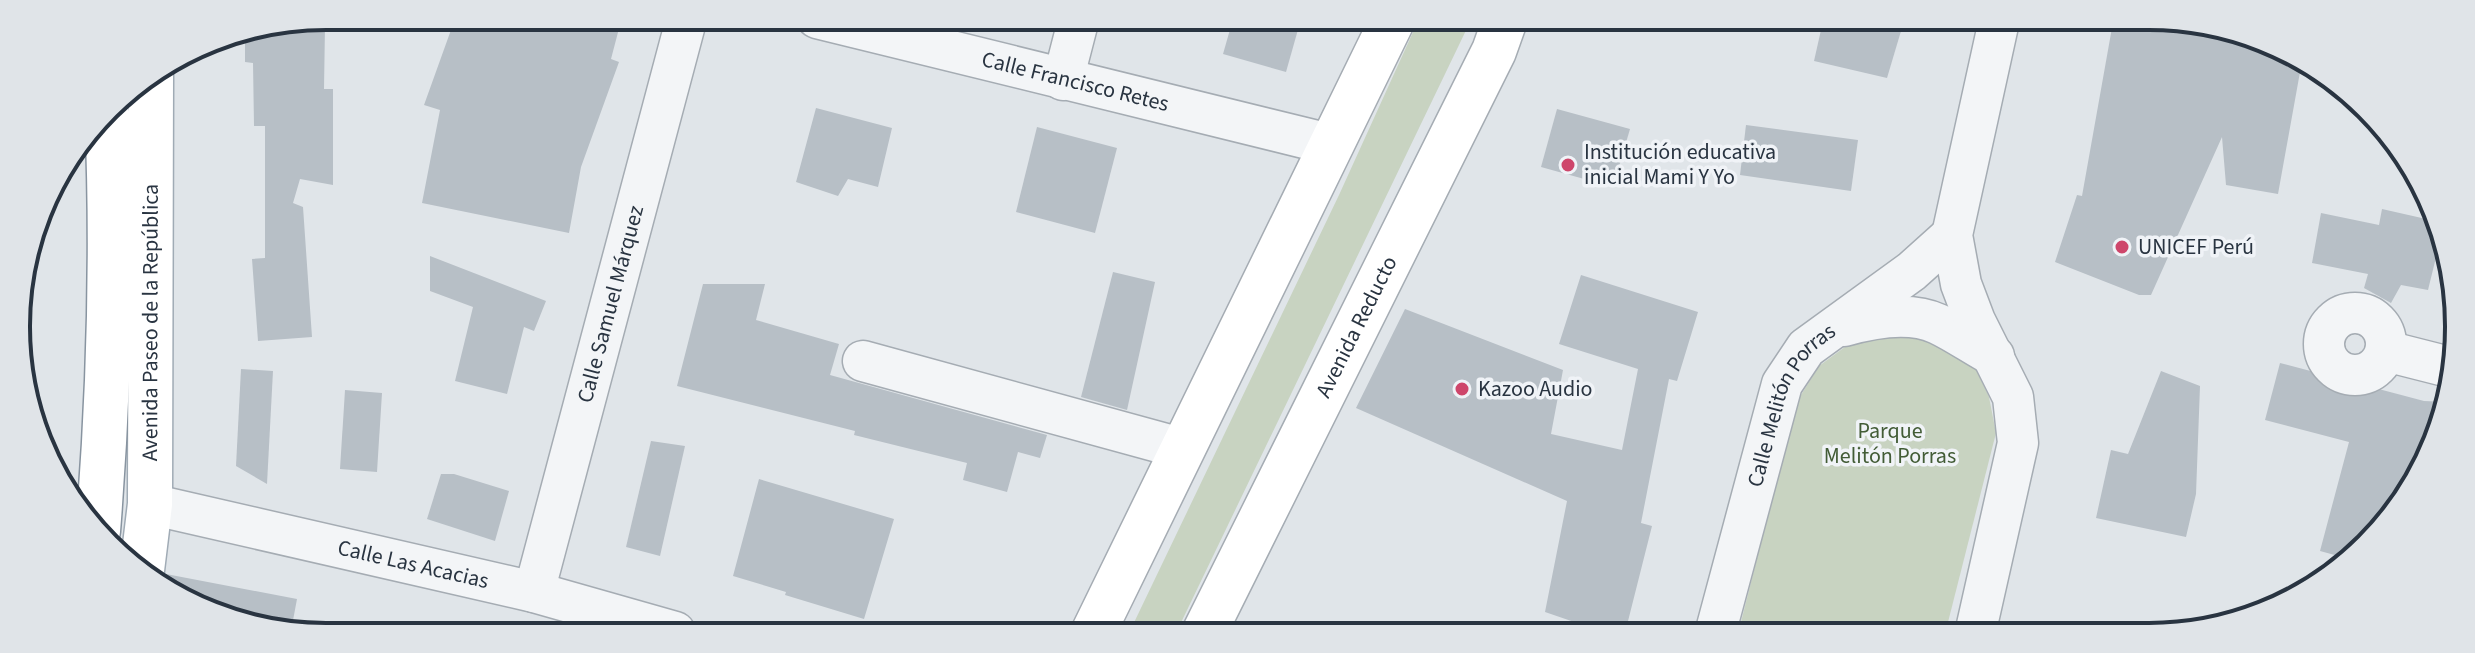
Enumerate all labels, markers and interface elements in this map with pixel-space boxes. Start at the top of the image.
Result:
street label: Calle Francisco Retes [978,43,1172,120]
place label: Institución educativa inicial Mami Y Yo [1584,136,1776,193]
marker: Institución educativa inicial Mami Y Yo [1559,156,1577,174]
street label: Avenida Paseo de la República [134,184,167,461]
street label: Calle Samuel Márquez [569,202,652,406]
place label: UNICEF Perú [2138,231,2254,263]
marker: UNICEF Perú [2113,238,2131,256]
street label: Avenida Reducto [1308,251,1405,403]
street label: Calle Melitón Porras [1739,316,1842,491]
place label: Kazoo Audio [1478,373,1593,405]
marker: Kazoo Audio [1453,380,1471,398]
park label: Parque Melitón Porras [1824,415,1956,472]
street label: Calle Las Acacias [334,531,492,597]

